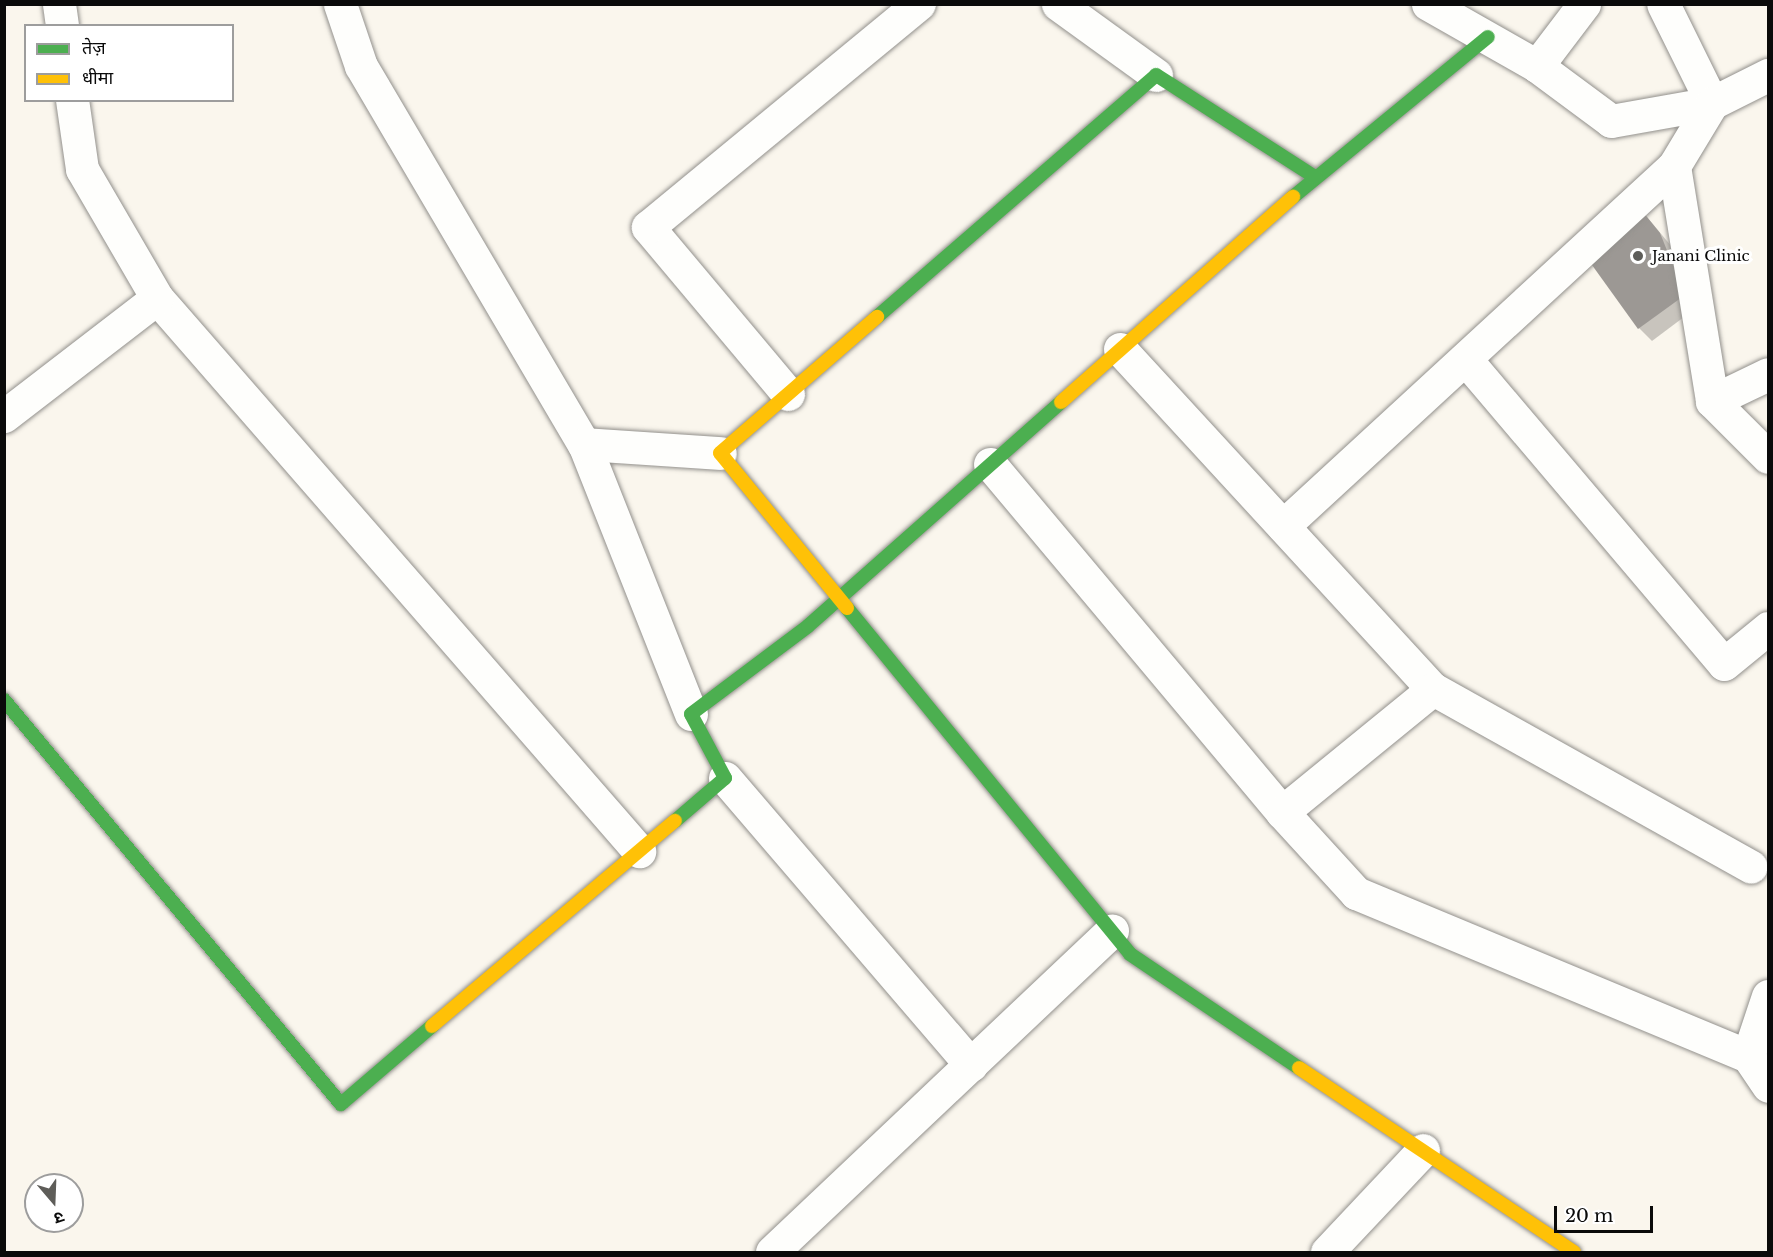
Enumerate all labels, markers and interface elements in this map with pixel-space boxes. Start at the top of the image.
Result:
legend [24,24,234,102]
text: तेज़ [82,37,106,59]
text: धीमा [82,67,113,89]
marker: Janani Clinic [1629,247,1647,265]
place label: Janani Clinic [1652,247,1750,265]
north arrow [24,1173,84,1233]
scale bar [1557,1194,1656,1232]
text: 20 m [1565,1205,1613,1227]
text: उ [52,1207,67,1229]

